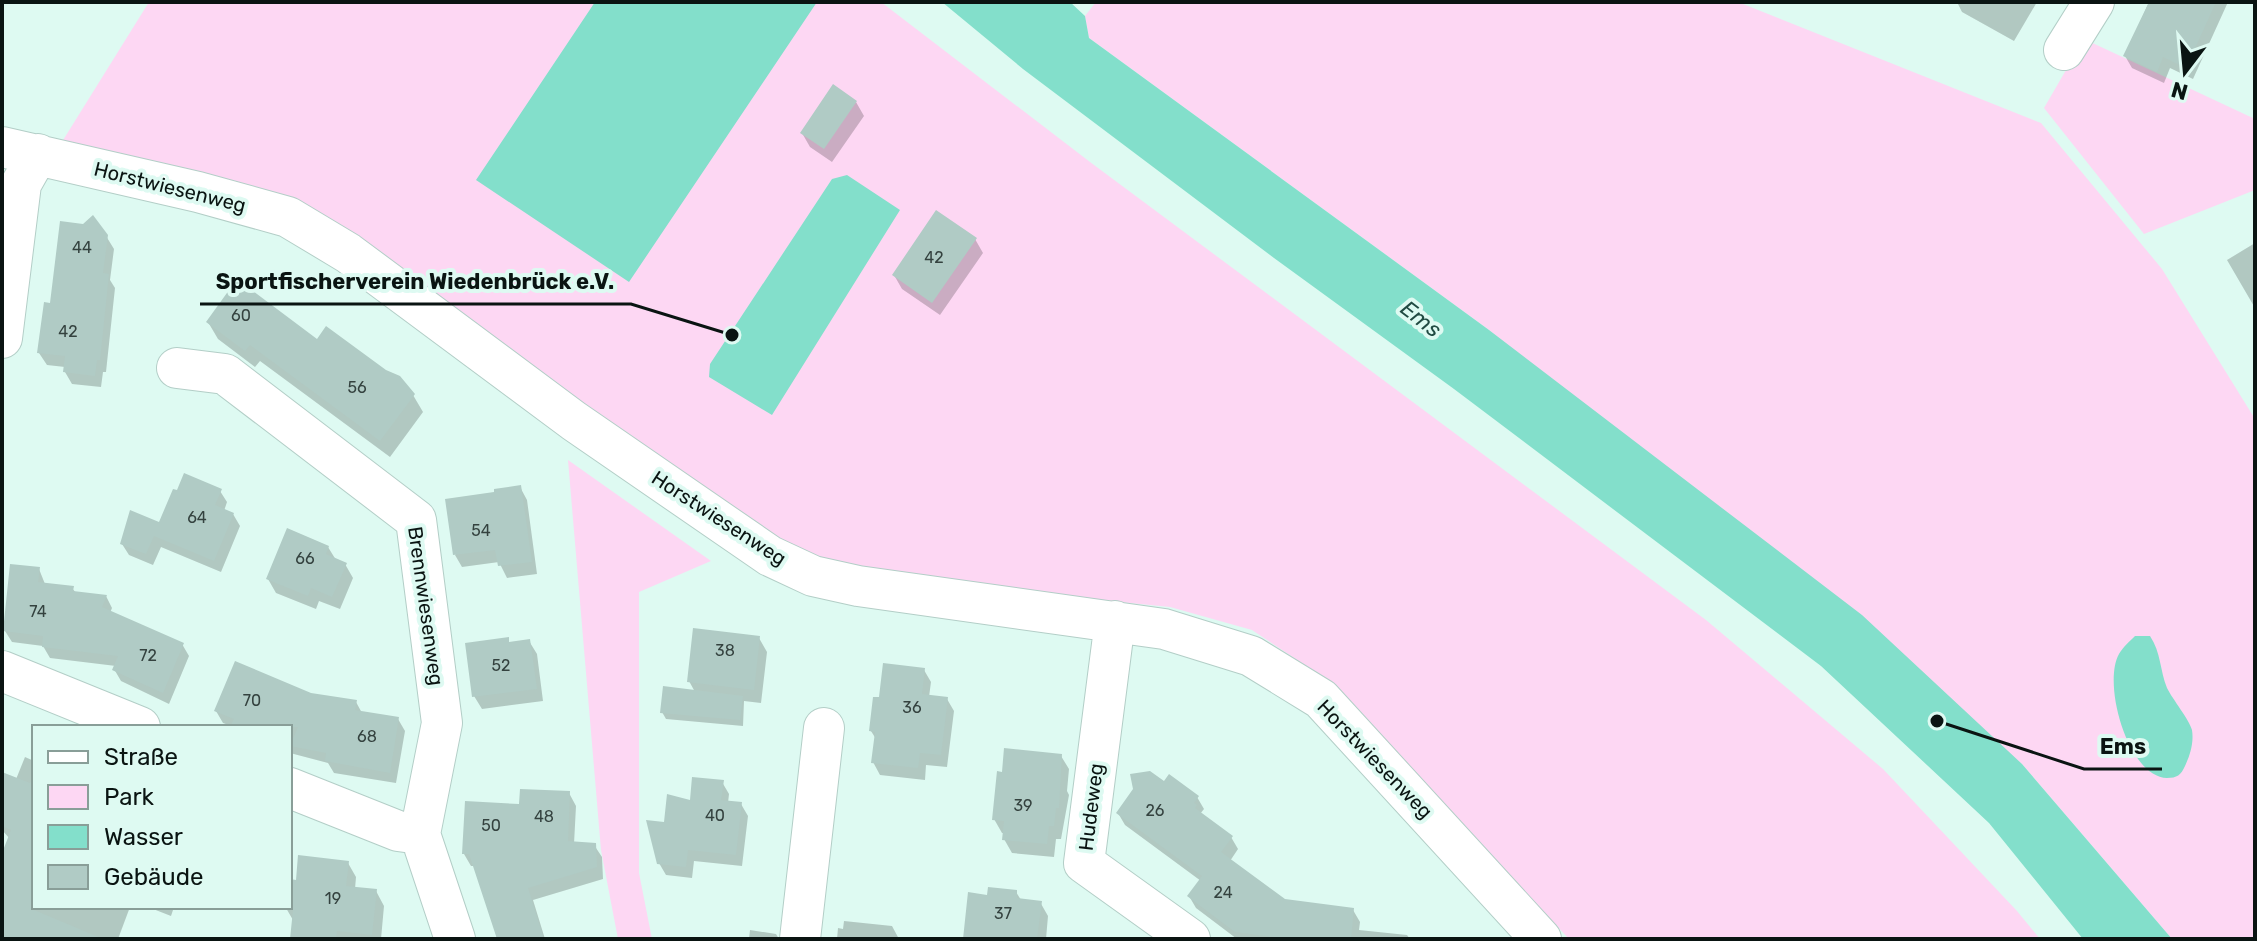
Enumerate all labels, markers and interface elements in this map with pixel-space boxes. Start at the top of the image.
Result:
north arrow [2145,32,2225,112]
text: N [2168,76,2191,106]
street label: Horstwiesenweg [92,157,248,217]
house number: 44 [72,238,92,257]
house number: 42 [924,248,944,267]
callout: Sportfischerverein Wiedenbrück e.V. [200,258,631,304]
text: Sportfischerverein Wiedenbrück e.V. [216,268,614,295]
water label: Ems [1395,295,1447,343]
house number: 60 [231,306,251,325]
house number: 42 [58,322,78,341]
house number: 56 [347,378,367,397]
street label: Horstwiesenweg [647,466,791,570]
house number: 64 [187,508,207,527]
house number: 54 [471,521,491,540]
street label: Brennwiesenweg [403,525,449,687]
house number: 66 [295,549,315,568]
house number: 74 [29,602,47,621]
house number: 38 [715,641,735,660]
house number: 72 [139,646,157,665]
house number: 52 [492,656,510,675]
house number: 70 [243,691,261,710]
street label: Horstwiesenweg [1312,695,1438,823]
house number: 36 [902,698,922,717]
callout: Ems [2084,723,2162,769]
legend [32,725,292,909]
house number: 68 [357,727,377,746]
text: Ems [2100,733,2146,760]
text: Straße [104,743,178,771]
street label: Hudeweg [1074,762,1108,852]
text: Park [104,783,155,811]
house number: 39 [1013,796,1033,815]
house number: 26 [1145,801,1165,820]
house number: 40 [705,806,725,825]
house number: 48 [534,807,554,826]
house number: 50 [481,816,501,835]
text: Wasser [104,823,183,851]
text: Gebäude [104,863,203,891]
house number: 24 [1213,883,1233,902]
house number: 19 [325,889,341,908]
house number: 37 [994,904,1012,923]

